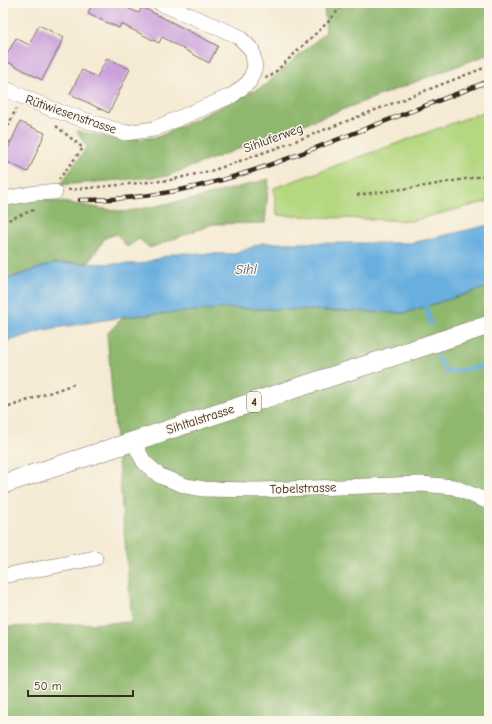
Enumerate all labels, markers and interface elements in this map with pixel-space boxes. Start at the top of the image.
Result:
street label: Rütiwiesenstrasse [23,91,119,137]
street label: Sihluferweg [241,120,305,156]
water label: Sihl [235,261,258,278]
road number: 4 [247,392,261,412]
street label: Sihltalstrasse [164,401,236,437]
street label: Tobelstrasse [269,479,337,497]
scale bar [28,672,133,698]
text: 50 m [34,679,62,693]

